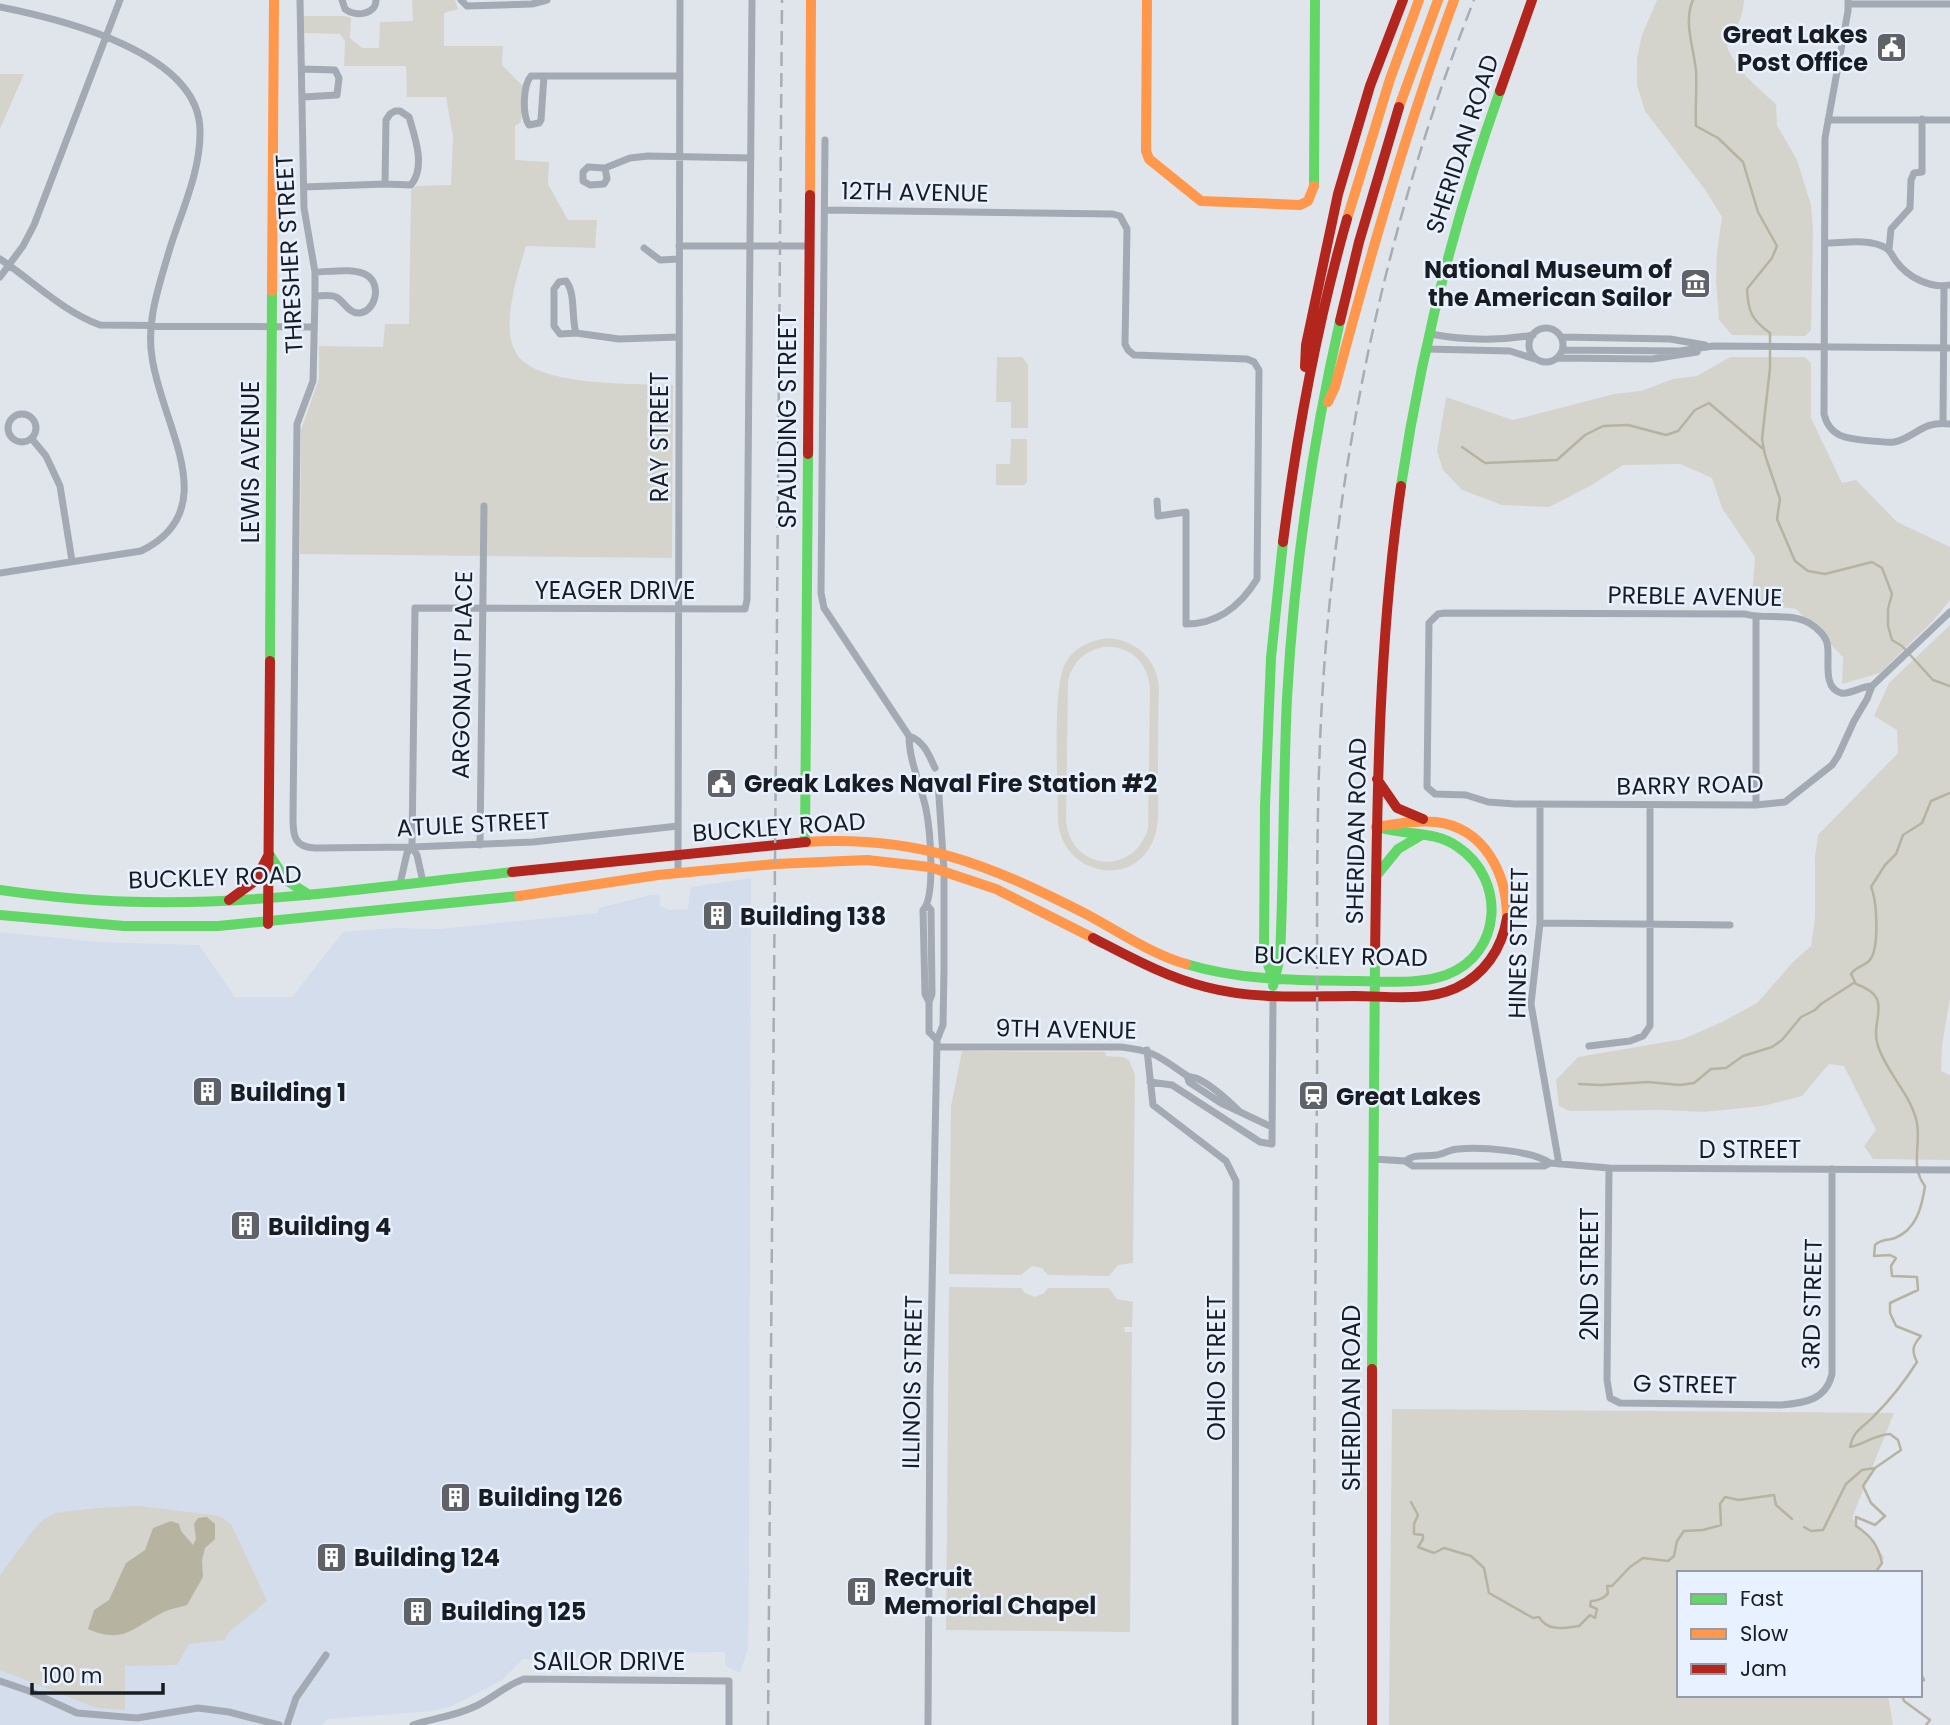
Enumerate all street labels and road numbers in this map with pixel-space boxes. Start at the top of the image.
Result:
street label: SHERIDAN ROAD [1417,50,1507,238]
street label: THRESHER STREET [267,153,311,355]
street label: 12TH AVENUE [841,174,989,210]
street label: SPAULDING STREET [771,314,804,528]
street label: RAY STREET [643,372,676,502]
street label: LEWIS AVENUE [234,381,267,543]
street label: ARGONAUT PLACE [444,571,480,779]
street label: YEAGER DRIVE [535,574,695,607]
street label: PREBLE AVENUE [1607,578,1783,614]
street label: SHERIDAN ROAD [1338,737,1374,925]
street label: BARRY ROAD [1616,767,1764,803]
street label: ATULE STREET [395,803,551,845]
street label: BUCKLEY ROAD [691,804,867,850]
street label: BUCKLEY ROAD [128,857,302,897]
street label: HINES STREET [1500,867,1536,1019]
street label: BUCKLEY ROAD [1254,938,1428,974]
street label: 9TH AVENUE [995,1011,1137,1047]
street label: D STREET [1699,1133,1801,1166]
street label: 2ND STREET [1573,1207,1606,1341]
street label: 3RD STREET [1794,1238,1830,1370]
street label: ILLINOIS STREET [894,1295,930,1469]
street label: OHIO STREET [1200,1295,1233,1441]
street label: SHERIDAN ROAD [1335,1305,1368,1491]
street label: G STREET [1633,1367,1737,1401]
street label: SAILOR DRIVE [533,1645,685,1678]

